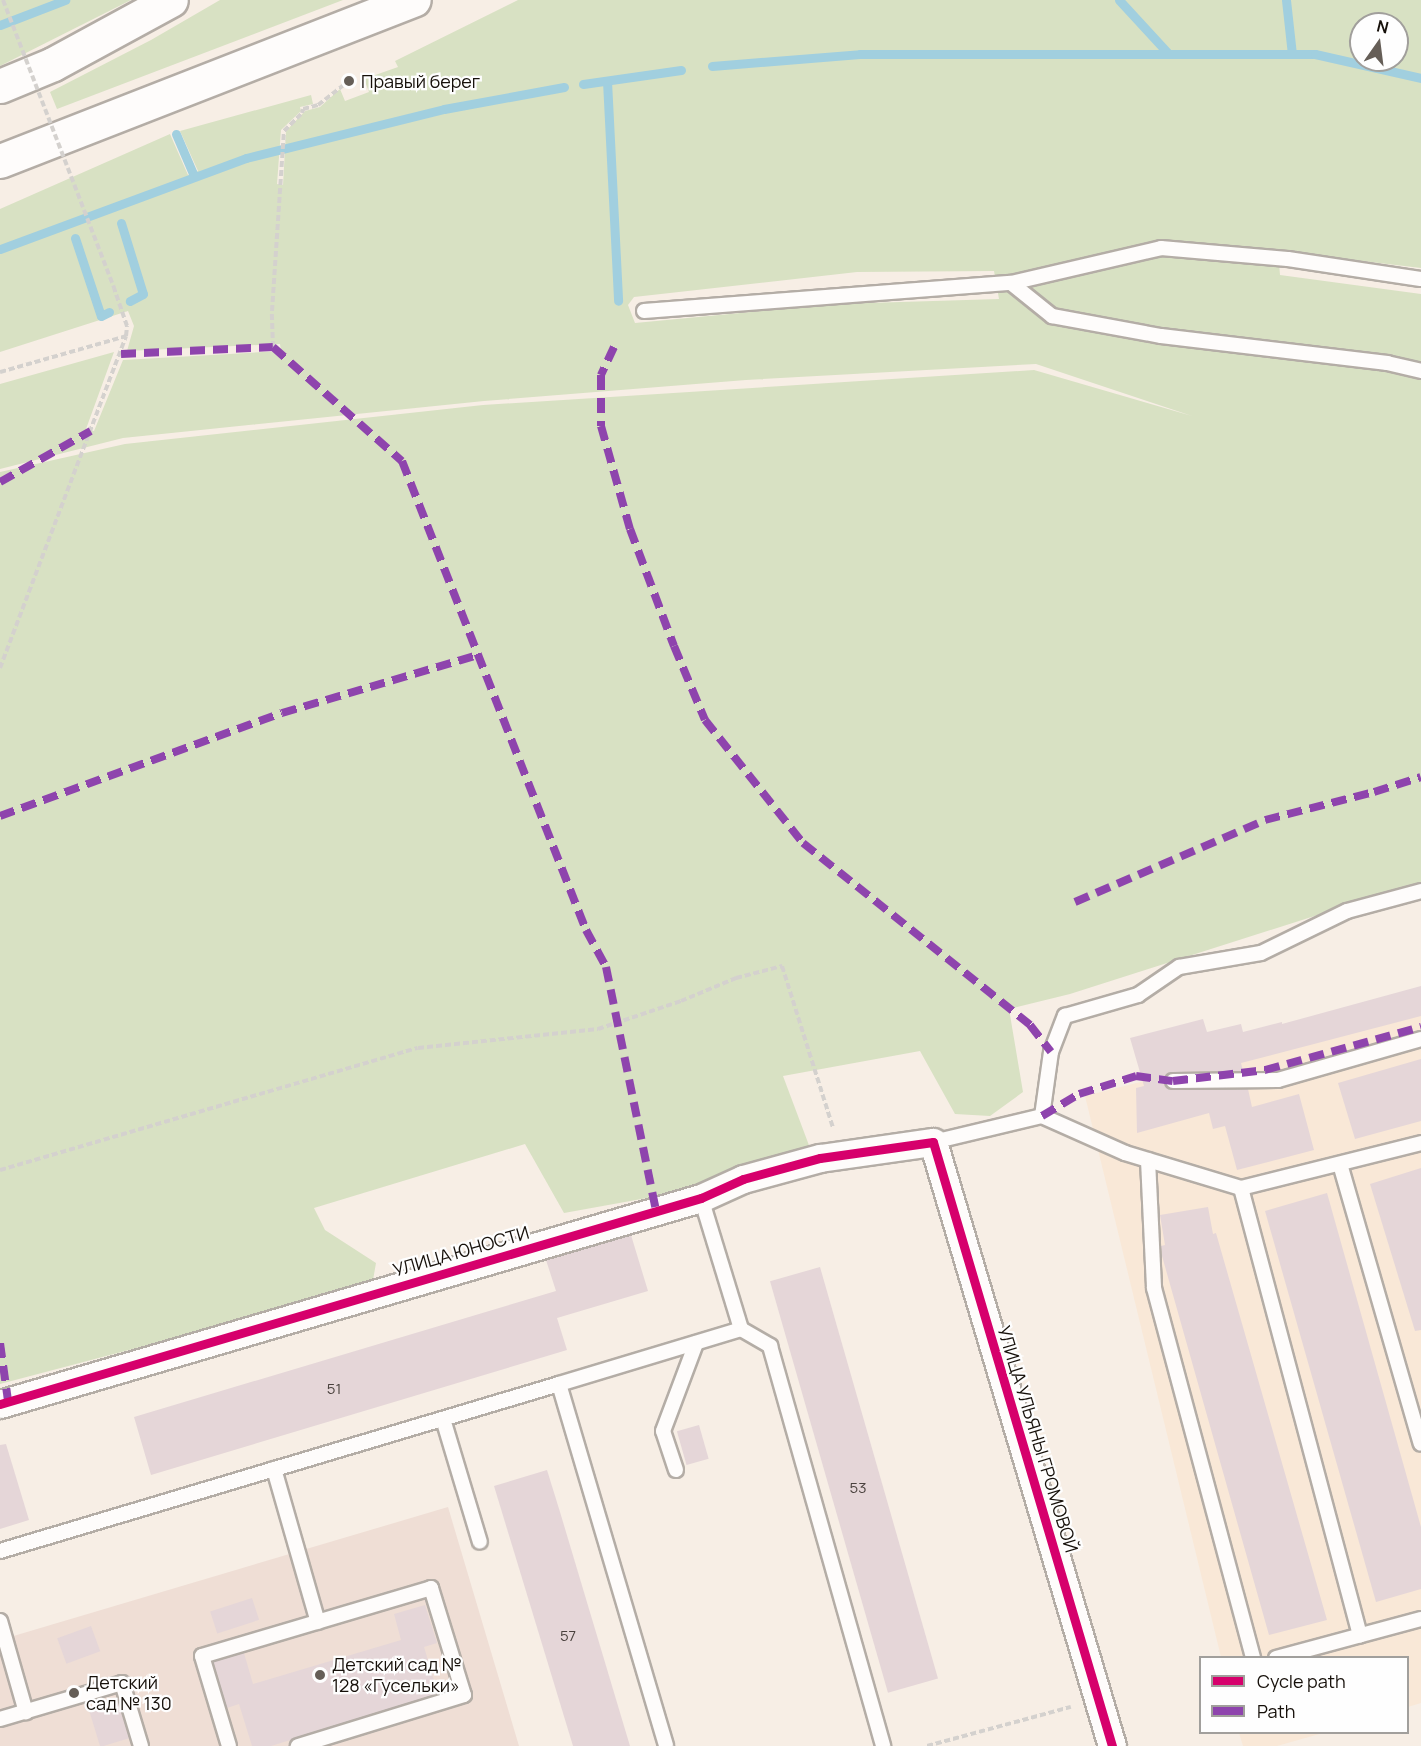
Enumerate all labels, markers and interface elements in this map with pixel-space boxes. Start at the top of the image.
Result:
north arrow [1349,12,1409,72]
text: N [1375,14,1391,39]
place label: Правый берег [361,70,480,92]
marker: Правый берег [342,74,356,88]
street label: УЛИЦА ЮНОСТИ [390,1221,532,1281]
street label: УЛИЦА УЛЬЯНЫ ГРОМОВОЙ [993,1323,1083,1555]
house number: 51 [327,1380,341,1398]
house number: 53 [850,1479,866,1497]
house number: 57 [560,1627,576,1645]
place label: Детский сад № 128 «Гусельки» [332,1654,462,1696]
legend [1199,1656,1409,1734]
marker: Детский сад № 128 «Гусельки» [313,1668,327,1682]
text: Cycle path [1257,1669,1346,1693]
place label: Детский сад № 130 [86,1672,172,1714]
marker: Детский сад № 130 [67,1686,81,1700]
text: Path [1257,1699,1295,1723]

